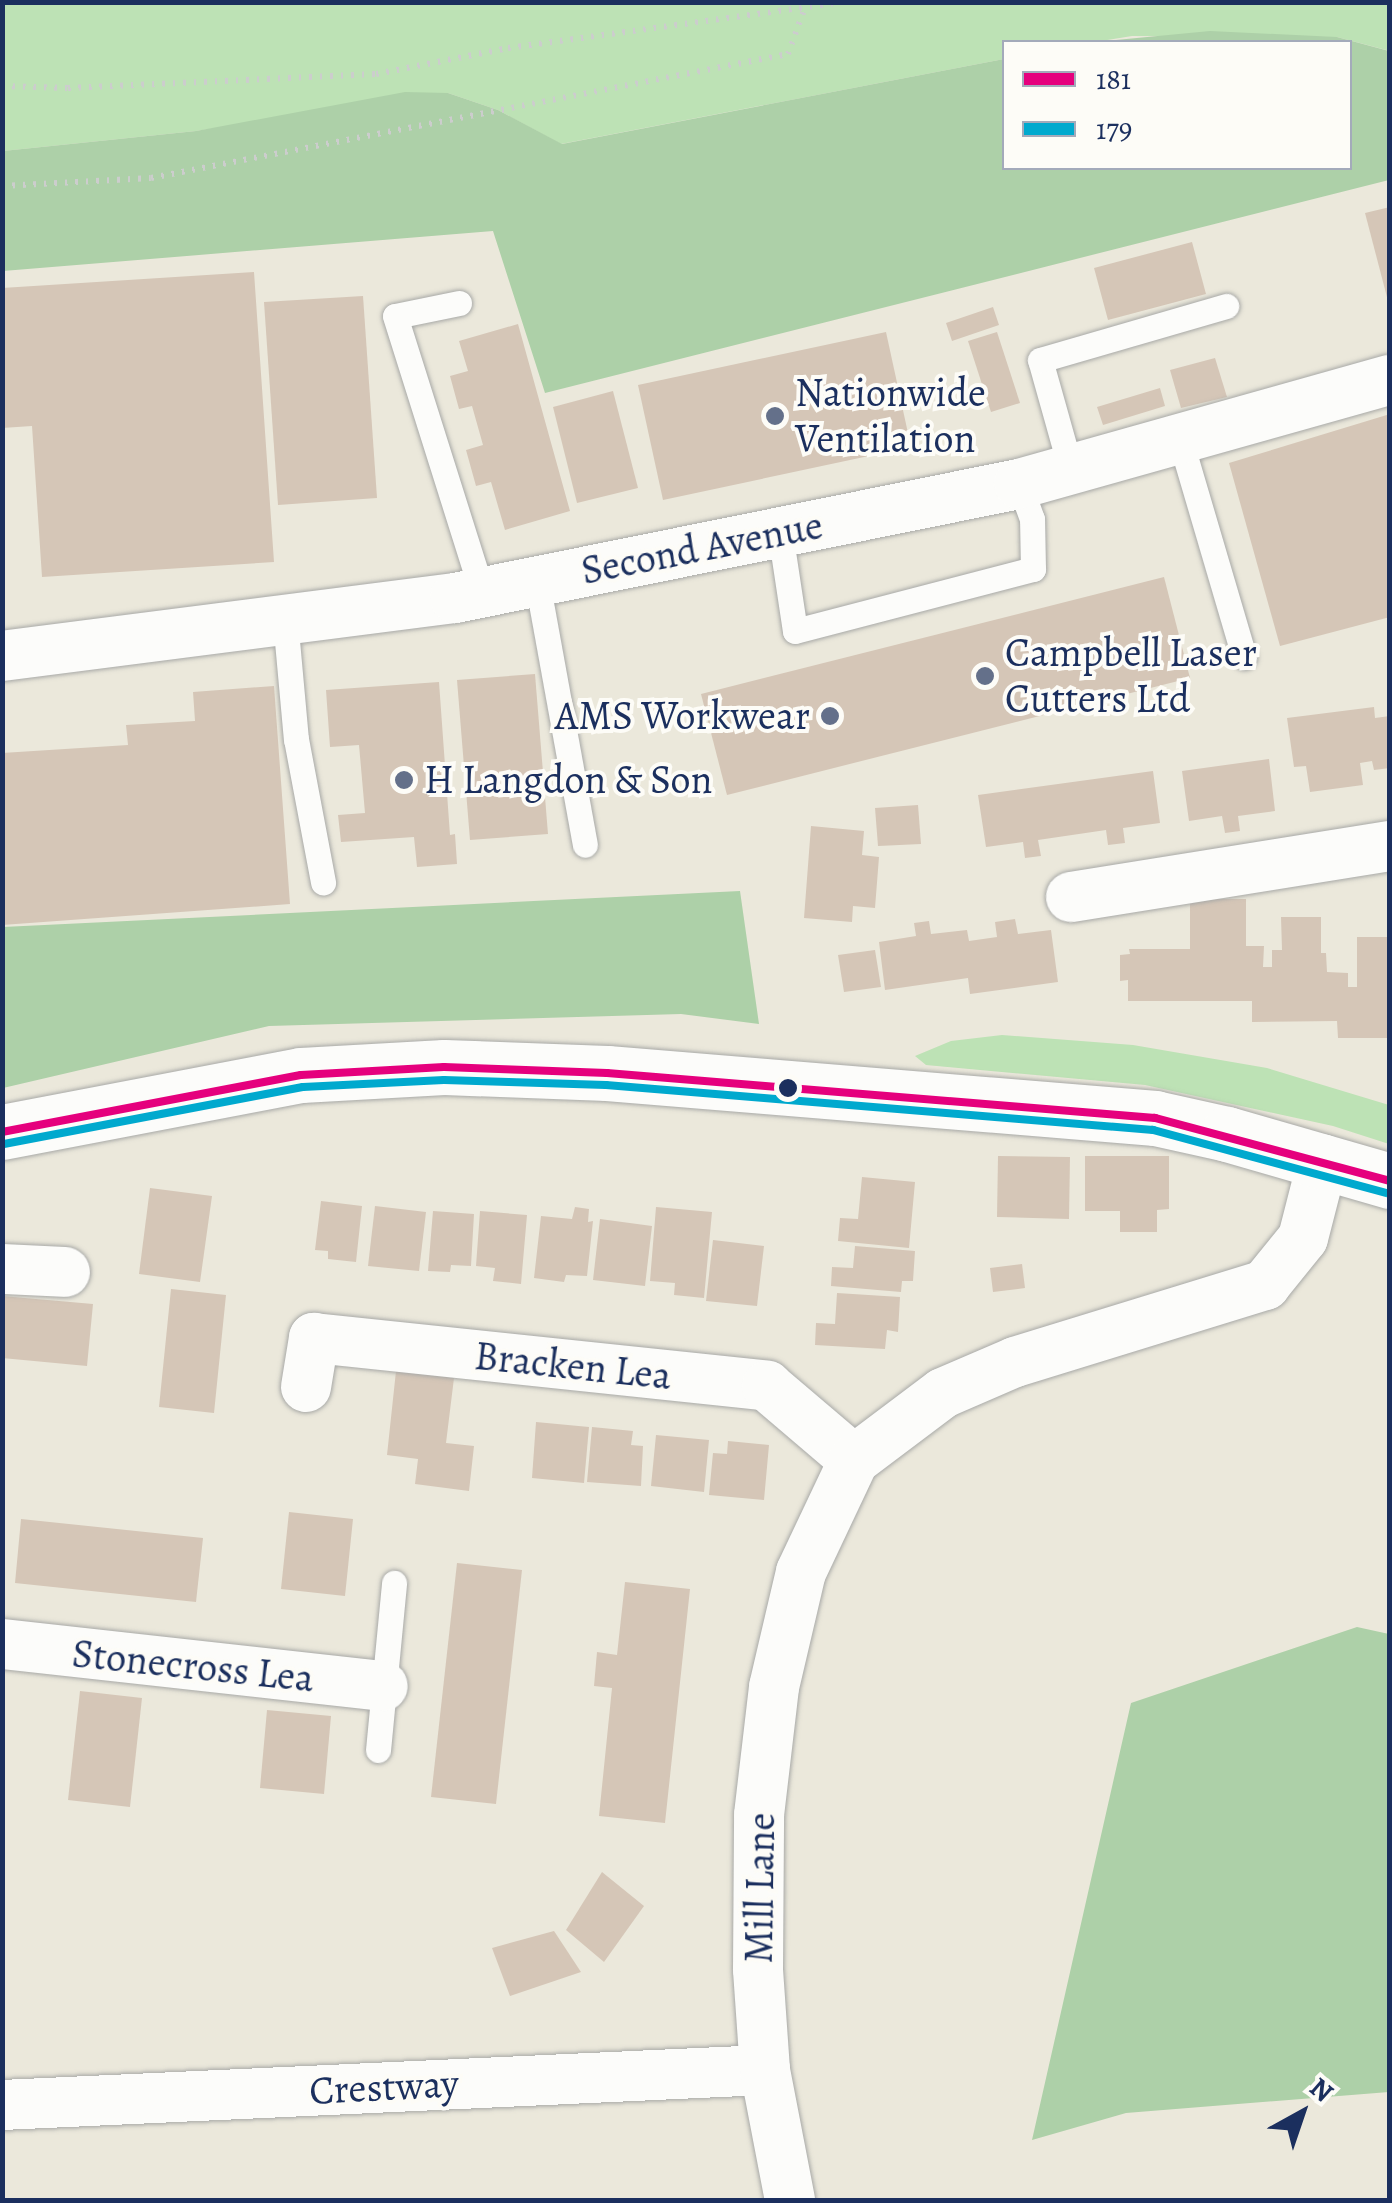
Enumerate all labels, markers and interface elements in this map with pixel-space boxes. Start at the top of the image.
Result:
legend [1002,40,1352,170]
text: 181 [1096,59,1131,99]
text: 179 [1096,109,1133,149]
place label: Nationwide Ventilation [795,369,986,463]
marker: Nationwide Ventilation [764,405,786,427]
street label: Second Avenue [577,501,827,595]
place label: Campbell Laser Cutters Ltd [1005,629,1257,723]
marker: Campbell Laser Cutters Ltd [974,665,996,687]
place label: AMS Workwear [555,692,810,740]
marker: AMS Workwear [819,705,841,727]
place label: H Langdon & Son [424,756,712,804]
marker: H Langdon & Son [393,769,415,791]
unlabelled marker [778,1078,798,1098]
street label: Bracken Lea [472,1332,674,1400]
street label: Stonecross Lea [70,1629,316,1703]
street label: Mill Lane [735,1812,785,1964]
street label: Crestway [308,2059,460,2115]
north arrow [1252,2063,1352,2163]
text: N [1301,2069,1341,2111]

